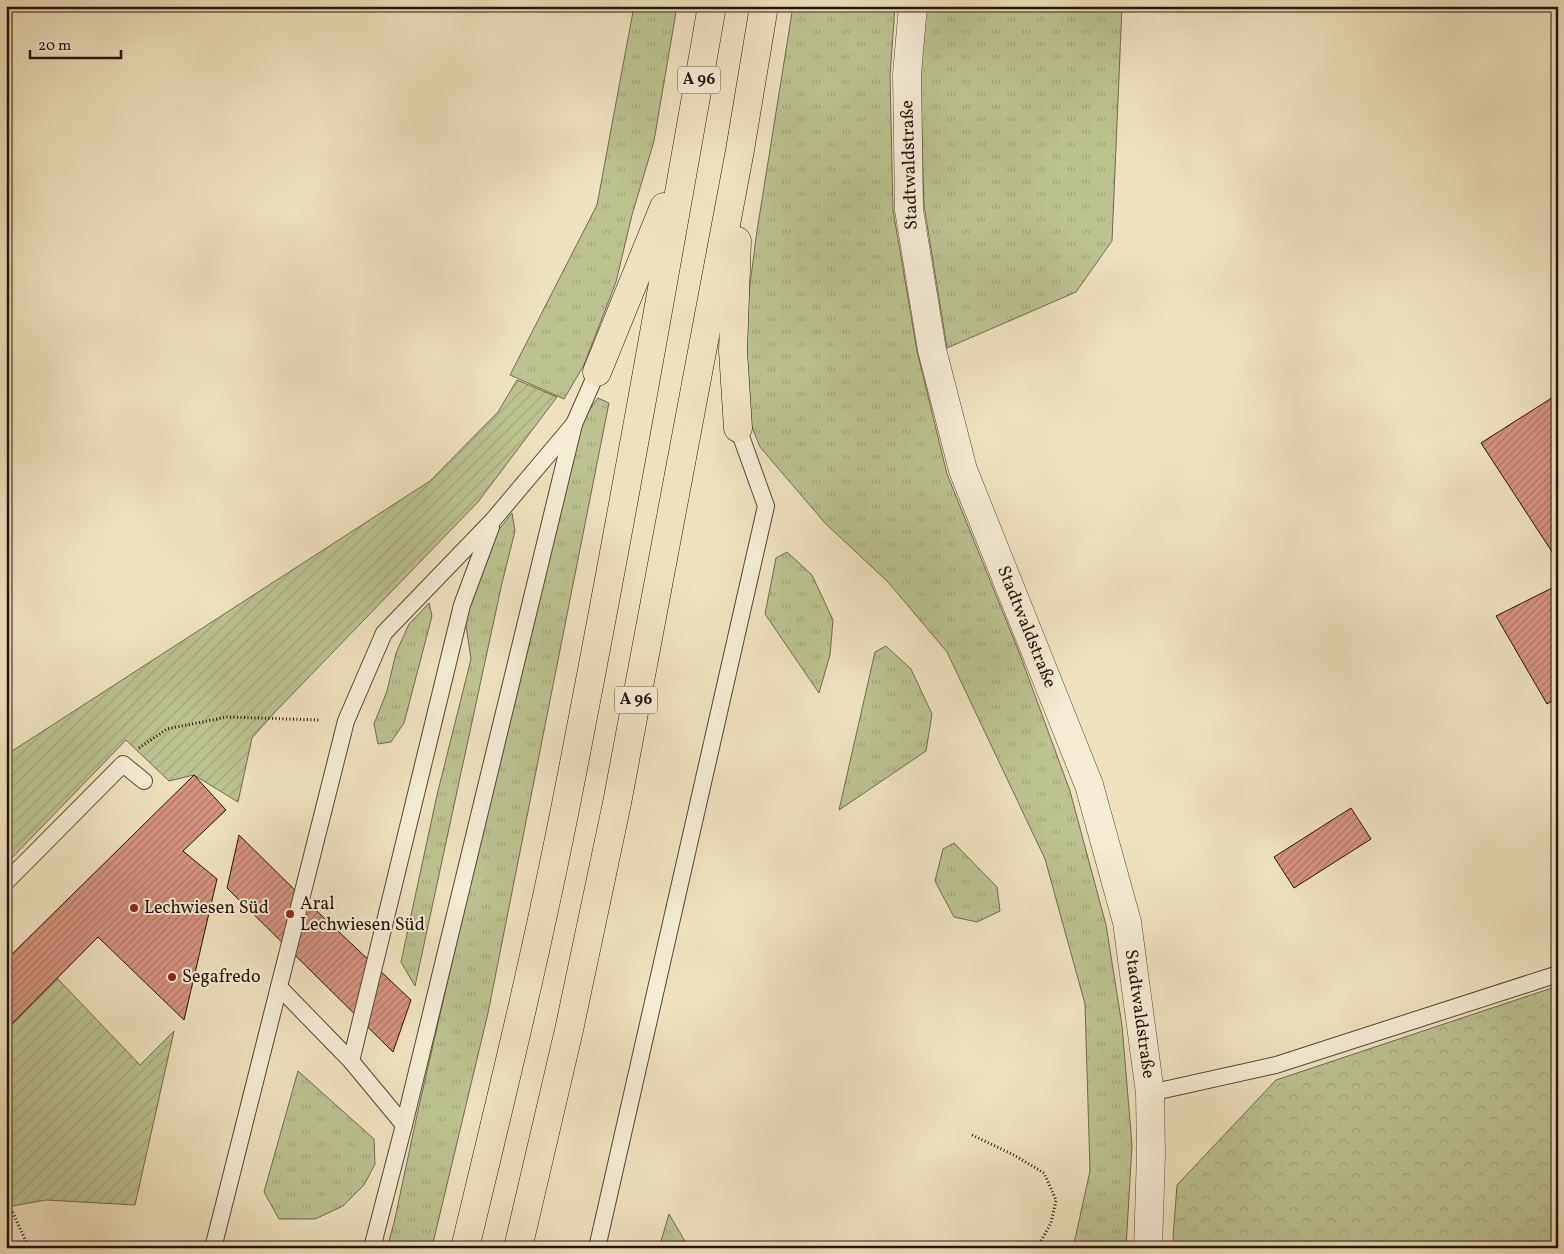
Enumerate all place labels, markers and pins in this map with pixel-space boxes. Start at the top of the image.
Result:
place label: Aral Lechwiesen Süd [300,892,425,938]
place label: Lechwiesen Süd [144,896,269,921]
marker: Lechwiesen Süd [128,902,140,914]
marker: Aral Lechwiesen Süd [284,908,296,920]
place label: Segafredo [182,965,261,990]
marker: Segafredo [166,971,178,983]

